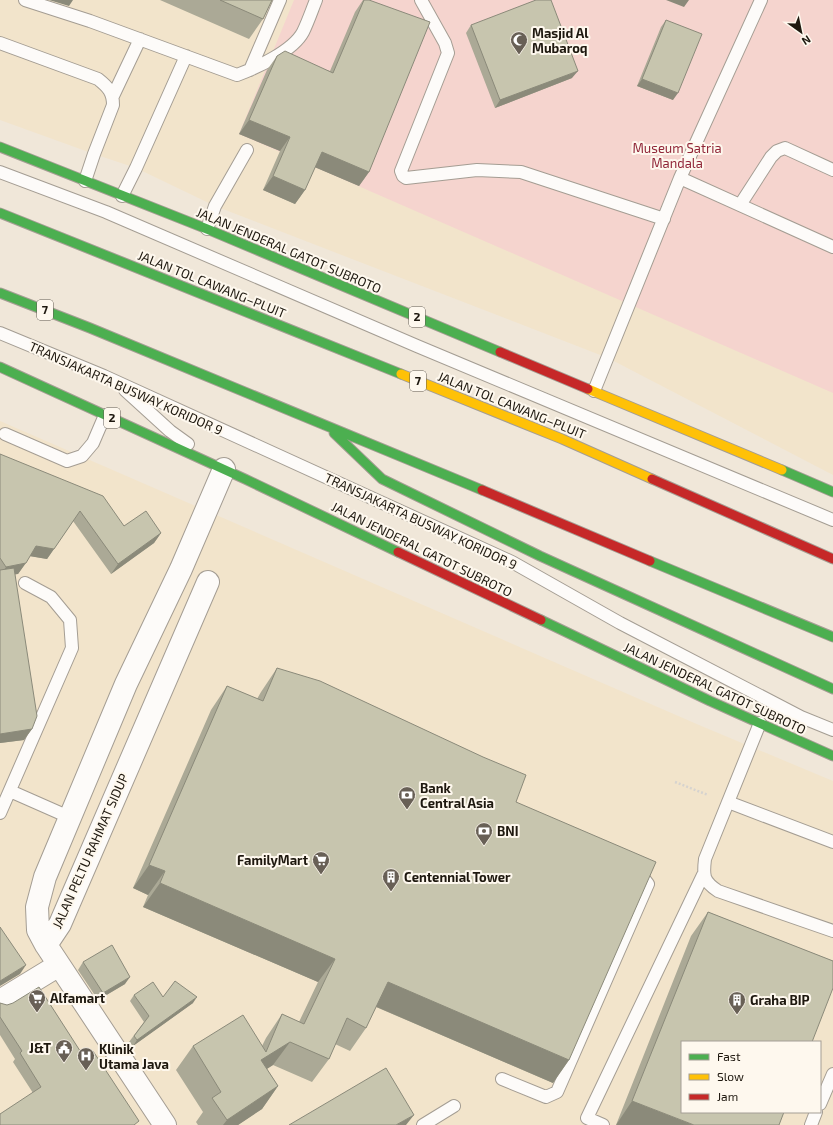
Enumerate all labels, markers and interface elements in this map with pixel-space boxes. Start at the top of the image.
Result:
north arrow [781,12,821,52]
place label: Masjid Al Mubaroq [532,25,589,56]
mosque icon: Masjid Al Mubaroq [509,30,529,55]
text: N [800,33,814,48]
park label: Museum Satria Mandala [632,140,722,171]
street label: JALAN JENDERAL GATOT SUBROTO [194,204,384,296]
street label: JALAN TOL CAWANG–PLUIT [136,247,289,321]
road number: 7 [37,300,53,320]
road number: 2 [409,307,425,327]
street label: TRANSJAKARTA BUSWAY KORIDOR 9 [27,338,225,438]
street label: JALAN TOL CAWANG–PLUIT [436,368,589,442]
road number: 7 [410,371,426,391]
road number: 2 [104,408,120,428]
street label: TRANSJAKARTA BUSWAY KORIDOR 9 [322,469,520,573]
street label: JALAN JENDERAL GATOT SUBROTO [329,498,515,600]
street label: JALAN JENDERAL GATOT SUBROTO [621,639,809,737]
street label: JALAN PELTU RAHMAT SIDUP [49,771,132,931]
place label: Bank Central Asia [420,780,494,811]
bank icon: Bank Central Asia [397,785,417,810]
bank icon: BNI [474,821,494,846]
place label: BNI [497,823,519,839]
supermarket icon: FamilyMart [311,850,331,875]
place label: FamilyMart [237,852,309,868]
building icon: Centennial Tower [381,867,401,892]
place label: Centennial Tower [404,869,511,885]
supermarket icon: Alfamart [27,988,47,1013]
place label: Alfamart [50,990,106,1006]
building icon: Graha BIP [727,990,747,1015]
place label: Graha BIP [750,992,810,1008]
public building icon: J&T [54,1038,74,1063]
place label: J&T [29,1040,51,1056]
place label: Klinik Utama Java [99,1041,169,1072]
legend [681,1041,821,1113]
hospital icon: Klinik Utama Java [76,1046,96,1071]
text: Fast [717,1049,741,1063]
text: Slow [717,1069,744,1083]
text: Jam [717,1089,738,1103]

